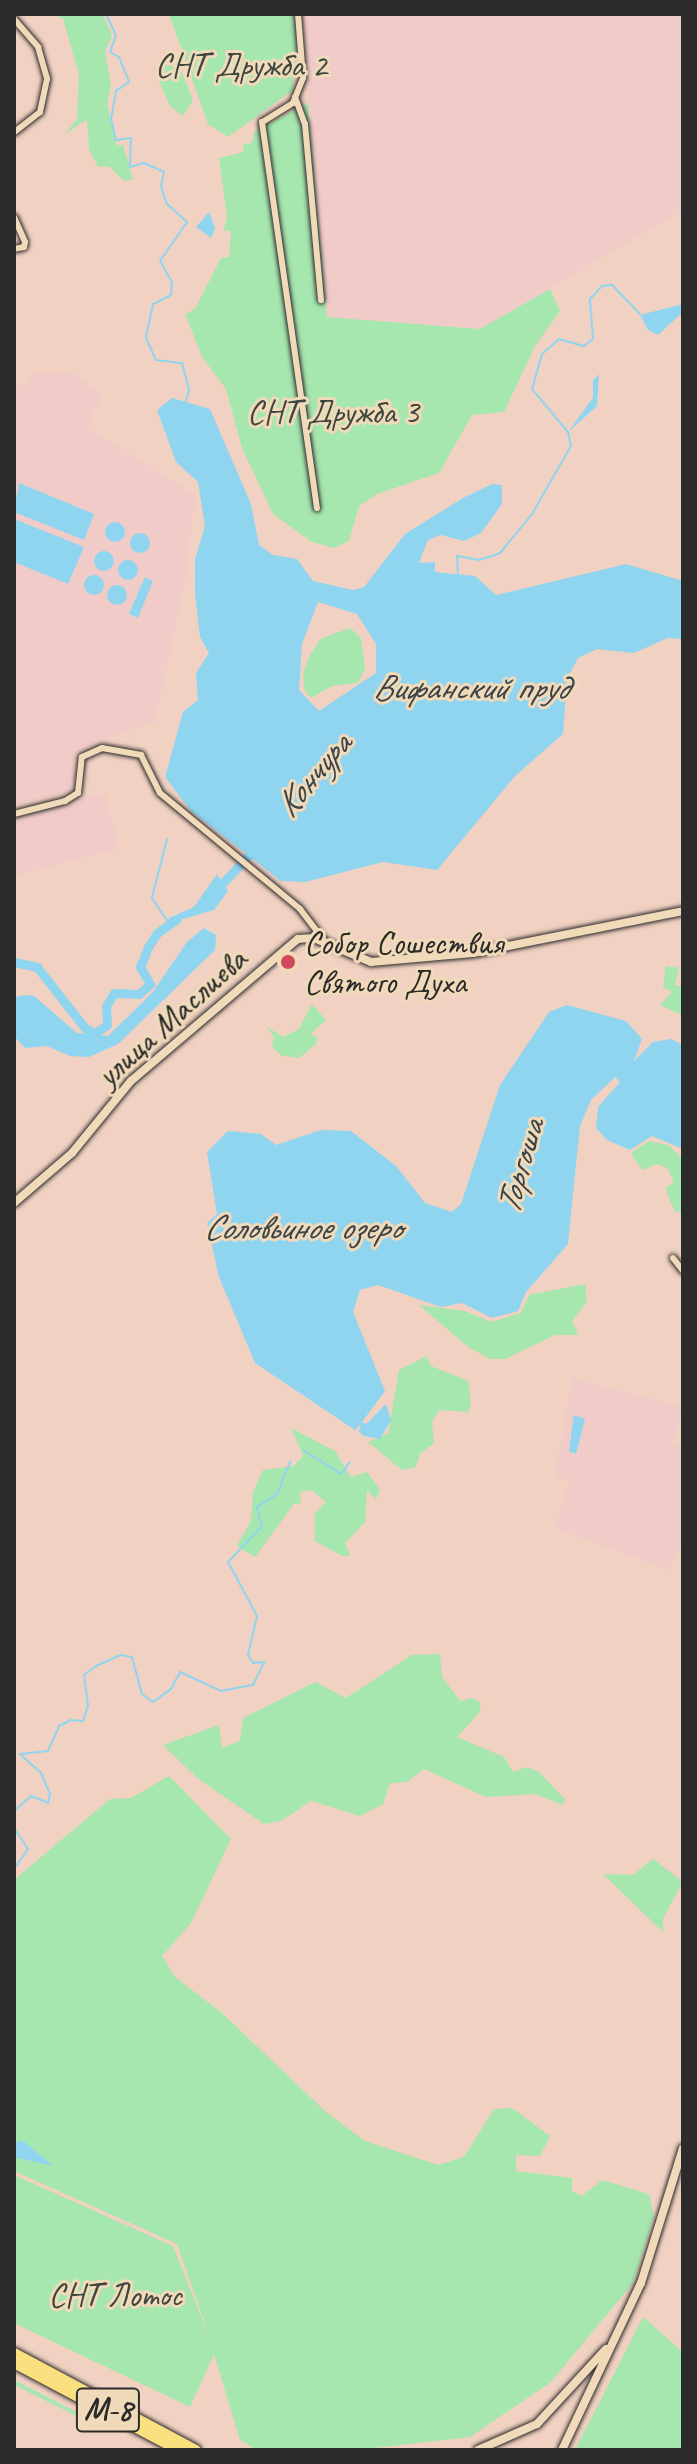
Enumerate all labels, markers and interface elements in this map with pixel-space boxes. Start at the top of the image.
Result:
park label: СНТ Дружба 2 [155,45,327,85]
park label: СНТ Дружба 3 [247,392,419,432]
water label: Вифанский пруд [372,666,568,710]
water label: Кончура [265,724,361,826]
place label: Собор Сошествия Святого Духа [304,922,499,1002]
street label: улица Маслиева [88,939,254,1095]
marker: Собор Сошествия Святого Духа [279,953,297,971]
water label: Торгоша [486,1115,554,1219]
water label: Соловьиное озеро [204,1206,400,1250]
park label: СНТ Лотос [48,2275,182,2315]
road number: М-8 [74,2382,142,2438]

